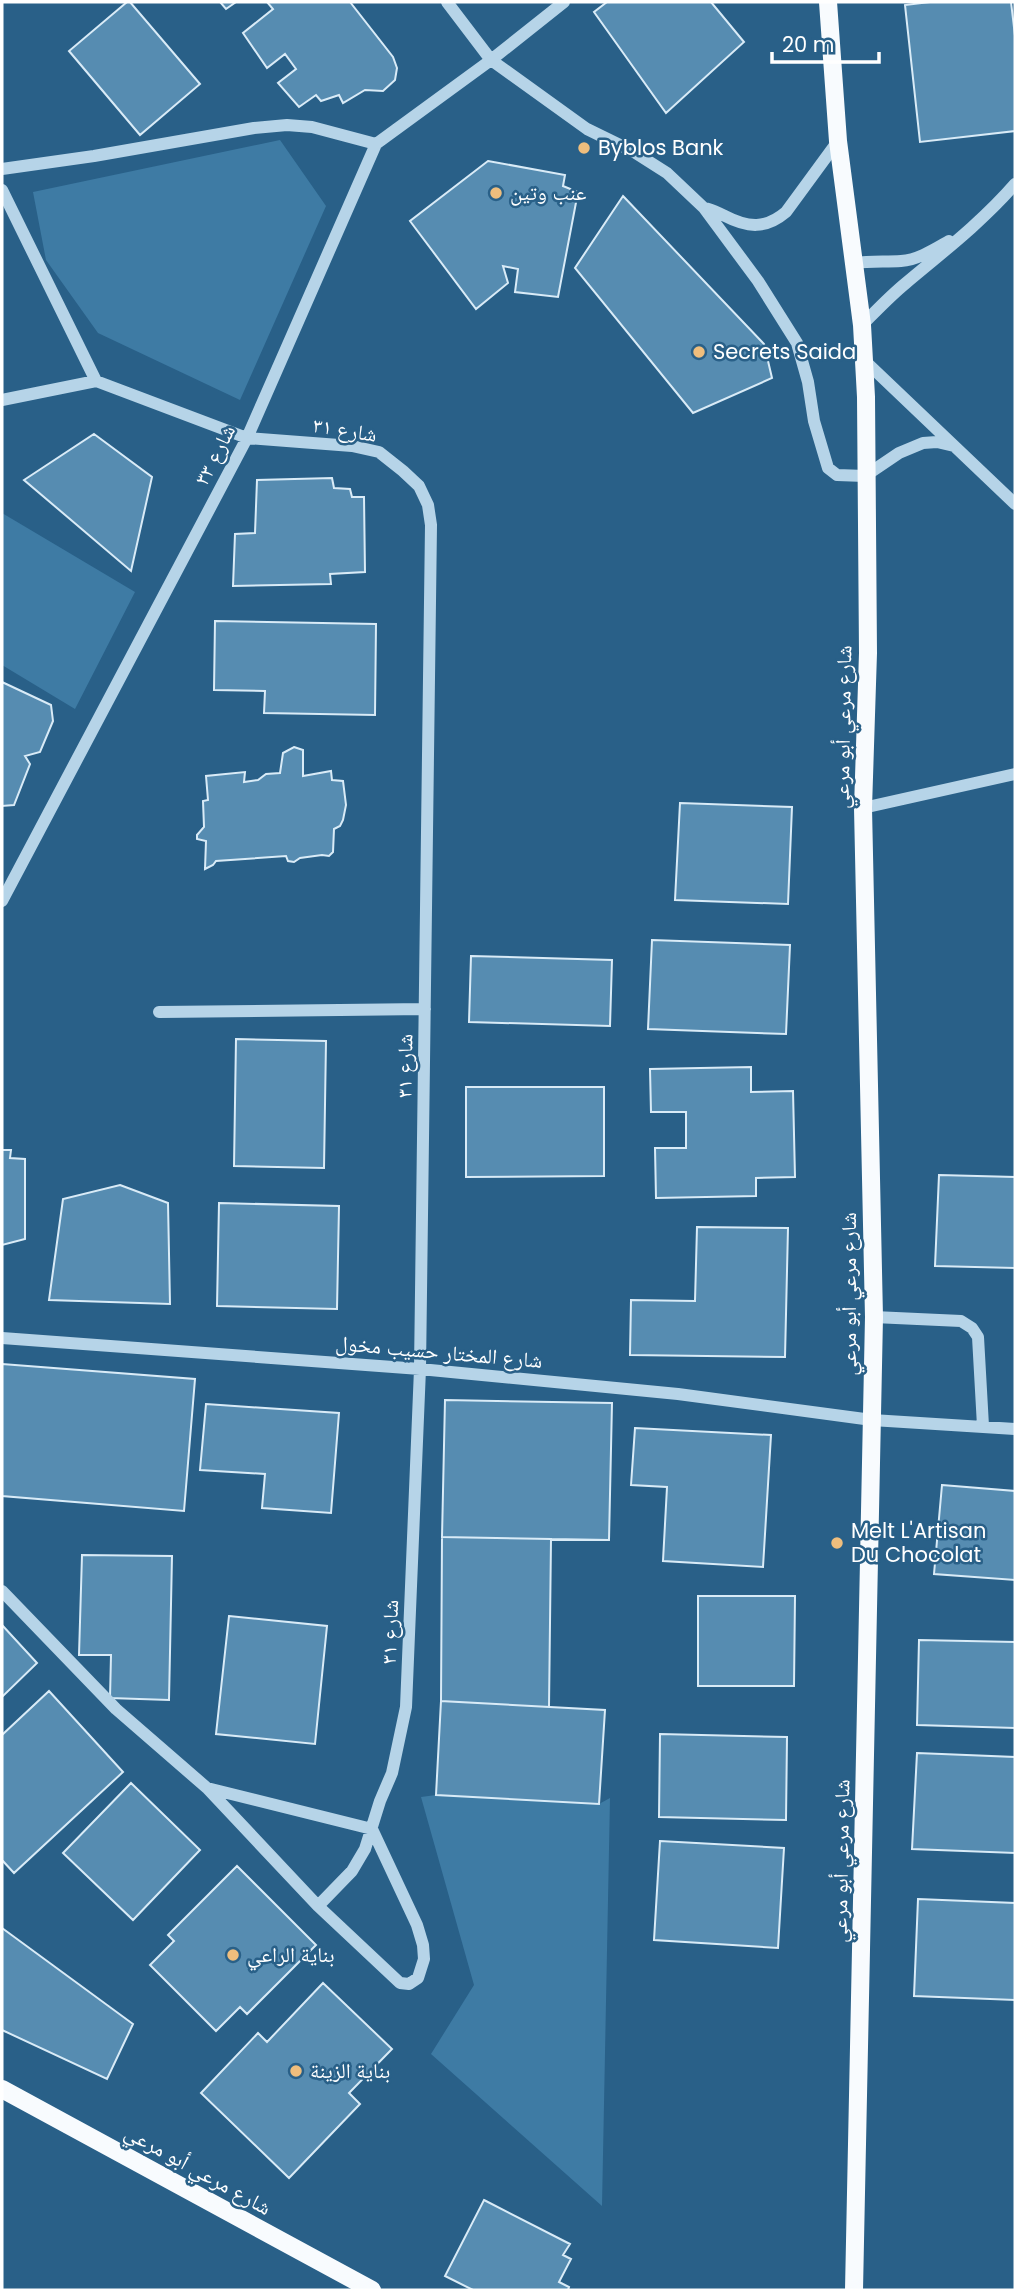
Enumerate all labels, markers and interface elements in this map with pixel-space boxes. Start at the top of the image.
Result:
scale bar [772,21,879,65]
text: 20 m [782,30,835,59]
place label: Byblos Bank [598,133,724,162]
marker: Byblos Bank [576,140,592,156]
place label: عنب وتين [510,178,587,207]
marker: عنب وتين [488,185,504,201]
place label: Secrets Saida [713,337,856,366]
marker: Secrets Saida [691,344,707,360]
street label: شارع ٣١ [311,410,379,449]
street label: شارع ٣٣ [187,420,242,490]
street label: شارع مرعي أبو مرعي [827,645,861,809]
street label: شارع ٣١ [389,1034,420,1098]
street label: شارع مرعي أبو مرعي [834,1212,865,1376]
street label: شارع المختار حسيب مخول [334,1328,544,1375]
place label: Melt L'Artisan Du Chocolat [851,1516,986,1569]
marker: Melt L'Artisan Du Chocolat [829,1535,845,1551]
street label: شارع ٣١ [374,1599,405,1665]
street label: شارع مرعي أبو مرعي [825,1779,859,1943]
place label: بناية الراعي [247,1940,335,1971]
marker: بناية الراعي [225,1947,241,1963]
place label: بناية الزينة [310,2056,390,2085]
marker: بناية الزينة [288,2063,304,2079]
street label: شارع مرعي أبو مرعي [119,2117,277,2224]

